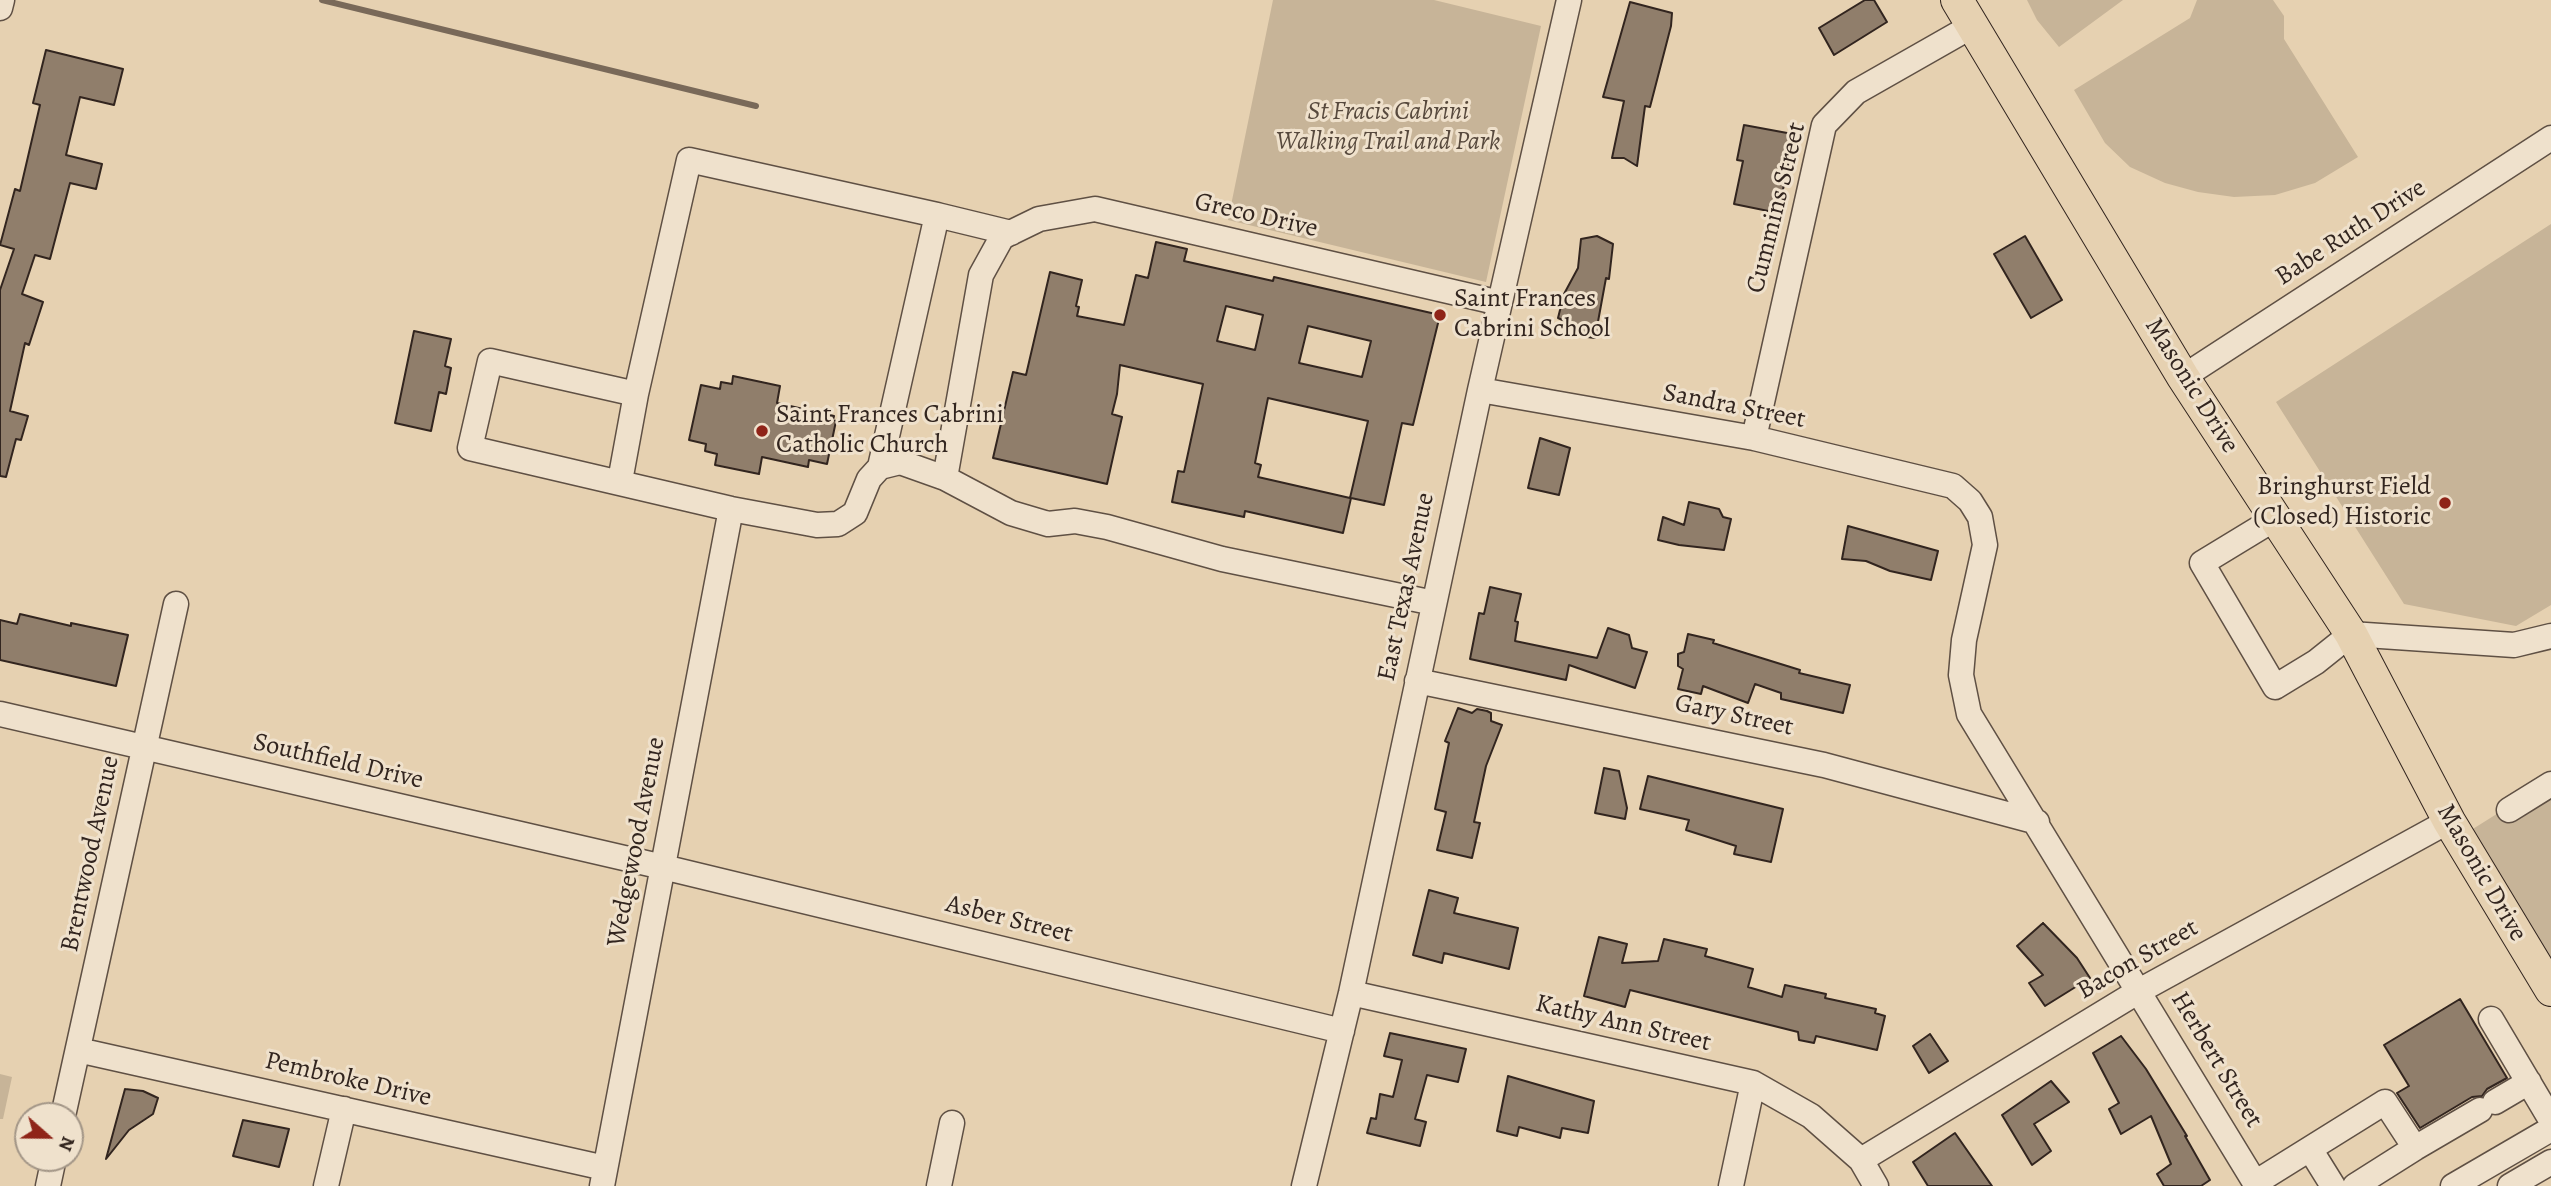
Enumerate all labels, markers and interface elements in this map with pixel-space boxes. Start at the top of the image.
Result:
park label: St Fracis Cabrini Walking Trail and Park [1276,97,1500,158]
street label: Cummins Street [1741,119,1813,297]
street label: Babe Ruth Drive [2270,173,2432,293]
street label: Greco Drive [1191,187,1321,245]
place label: Saint Frances Cabrini School [1454,284,1610,346]
marker: Saint Frances Cabrini School [1432,307,1448,323]
street label: Masonic Drive [2137,313,2245,459]
street label: Sandra Street [1660,378,1808,436]
place label: Saint Frances Cabrini Catholic Church [776,400,1004,462]
marker: Saint Frances Cabrini Catholic Church [754,423,770,439]
place label: Bringhurst Field (Closed) Historic [2253,472,2431,534]
street label: East Texas Avenue [1372,490,1442,684]
marker: Bringhurst Field (Closed) Historic [2437,495,2453,511]
street label: Gary Street [1672,688,1796,744]
street label: Southfield Drive [250,727,426,797]
street label: Wedgewood Avenue [601,735,673,949]
street label: Brentwood Avenue [55,753,127,955]
street label: Masonic Drive [2429,799,2533,947]
street label: Asber Street [942,889,1076,951]
street label: Bacon Street [2072,913,2204,1007]
street label: Herbert Street [2163,986,2269,1134]
street label: Kathy Ann Street [1532,989,1714,1059]
street label: Pembroke Drive [262,1046,434,1114]
north arrow [14,1102,84,1172]
text: N [52,1133,81,1155]

